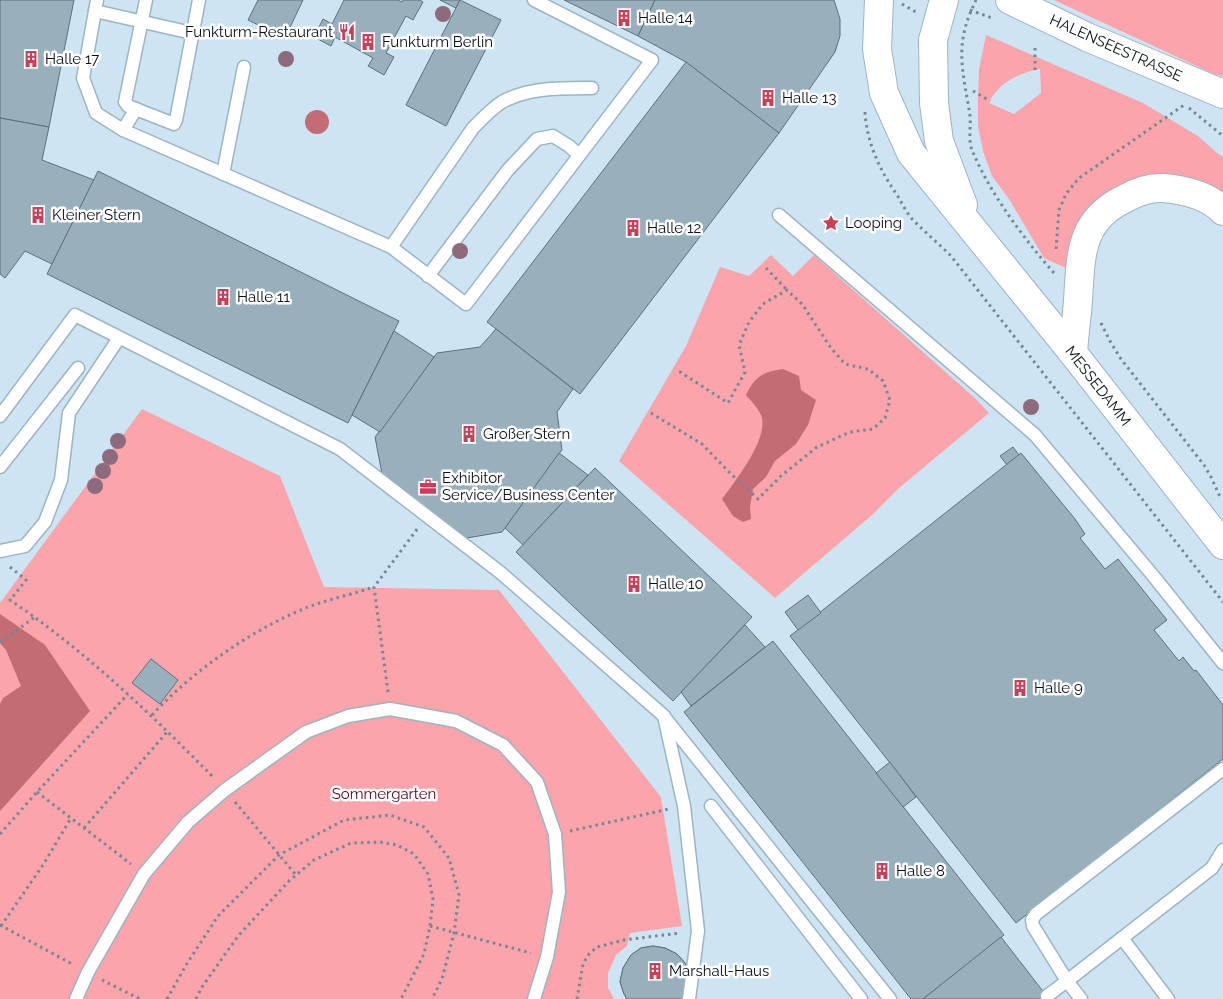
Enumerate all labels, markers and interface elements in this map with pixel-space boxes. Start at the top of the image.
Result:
building icon: Halle 14 [614,8,634,28]
place label: Halle 14 [638,9,693,27]
street label: HALENSEESTRASSE [1047,11,1185,85]
restaurant icon: Funkturm-Restaurant [337,22,357,42]
place label: Funkturm-Restaurant [185,23,333,41]
building icon: Funkturm Berlin [358,32,378,52]
place label: Funkturm Berlin [382,33,493,51]
building icon: Halle 17 [21,49,41,69]
place label: Halle 17 [45,50,99,68]
building icon: Halle 13 [758,88,778,108]
place label: Halle 13 [782,89,836,107]
building icon: Kleiner Stern [28,205,48,225]
place label: Kleiner Stern [52,206,141,224]
place icon: Looping [821,213,841,233]
place label: Looping [845,214,902,232]
building icon: Halle 12 [623,218,643,238]
place label: Halle 12 [647,219,701,237]
building icon: Halle 11 [213,287,233,307]
place label: Halle 11 [237,288,290,306]
street label: MESSEDAMM [1061,342,1135,430]
building icon: Großer Stern [459,424,479,444]
place label: Großer Stern [483,425,570,443]
place label: Exhibitor Service/Business Center [442,469,615,504]
office icon: Exhibitor Service/Business Center [418,477,438,497]
building icon: Halle 10 [624,574,644,594]
place label: Halle 10 [648,575,704,593]
building icon: Halle 9 [1010,678,1030,698]
place label: Halle 9 [1034,679,1083,697]
park label: Sommergarten [332,785,436,803]
building icon: Halle 8 [872,861,892,881]
place label: Halle 8 [896,862,945,880]
building icon: Marshall-Haus [645,961,665,981]
place label: Marshall-Haus [669,962,769,980]

